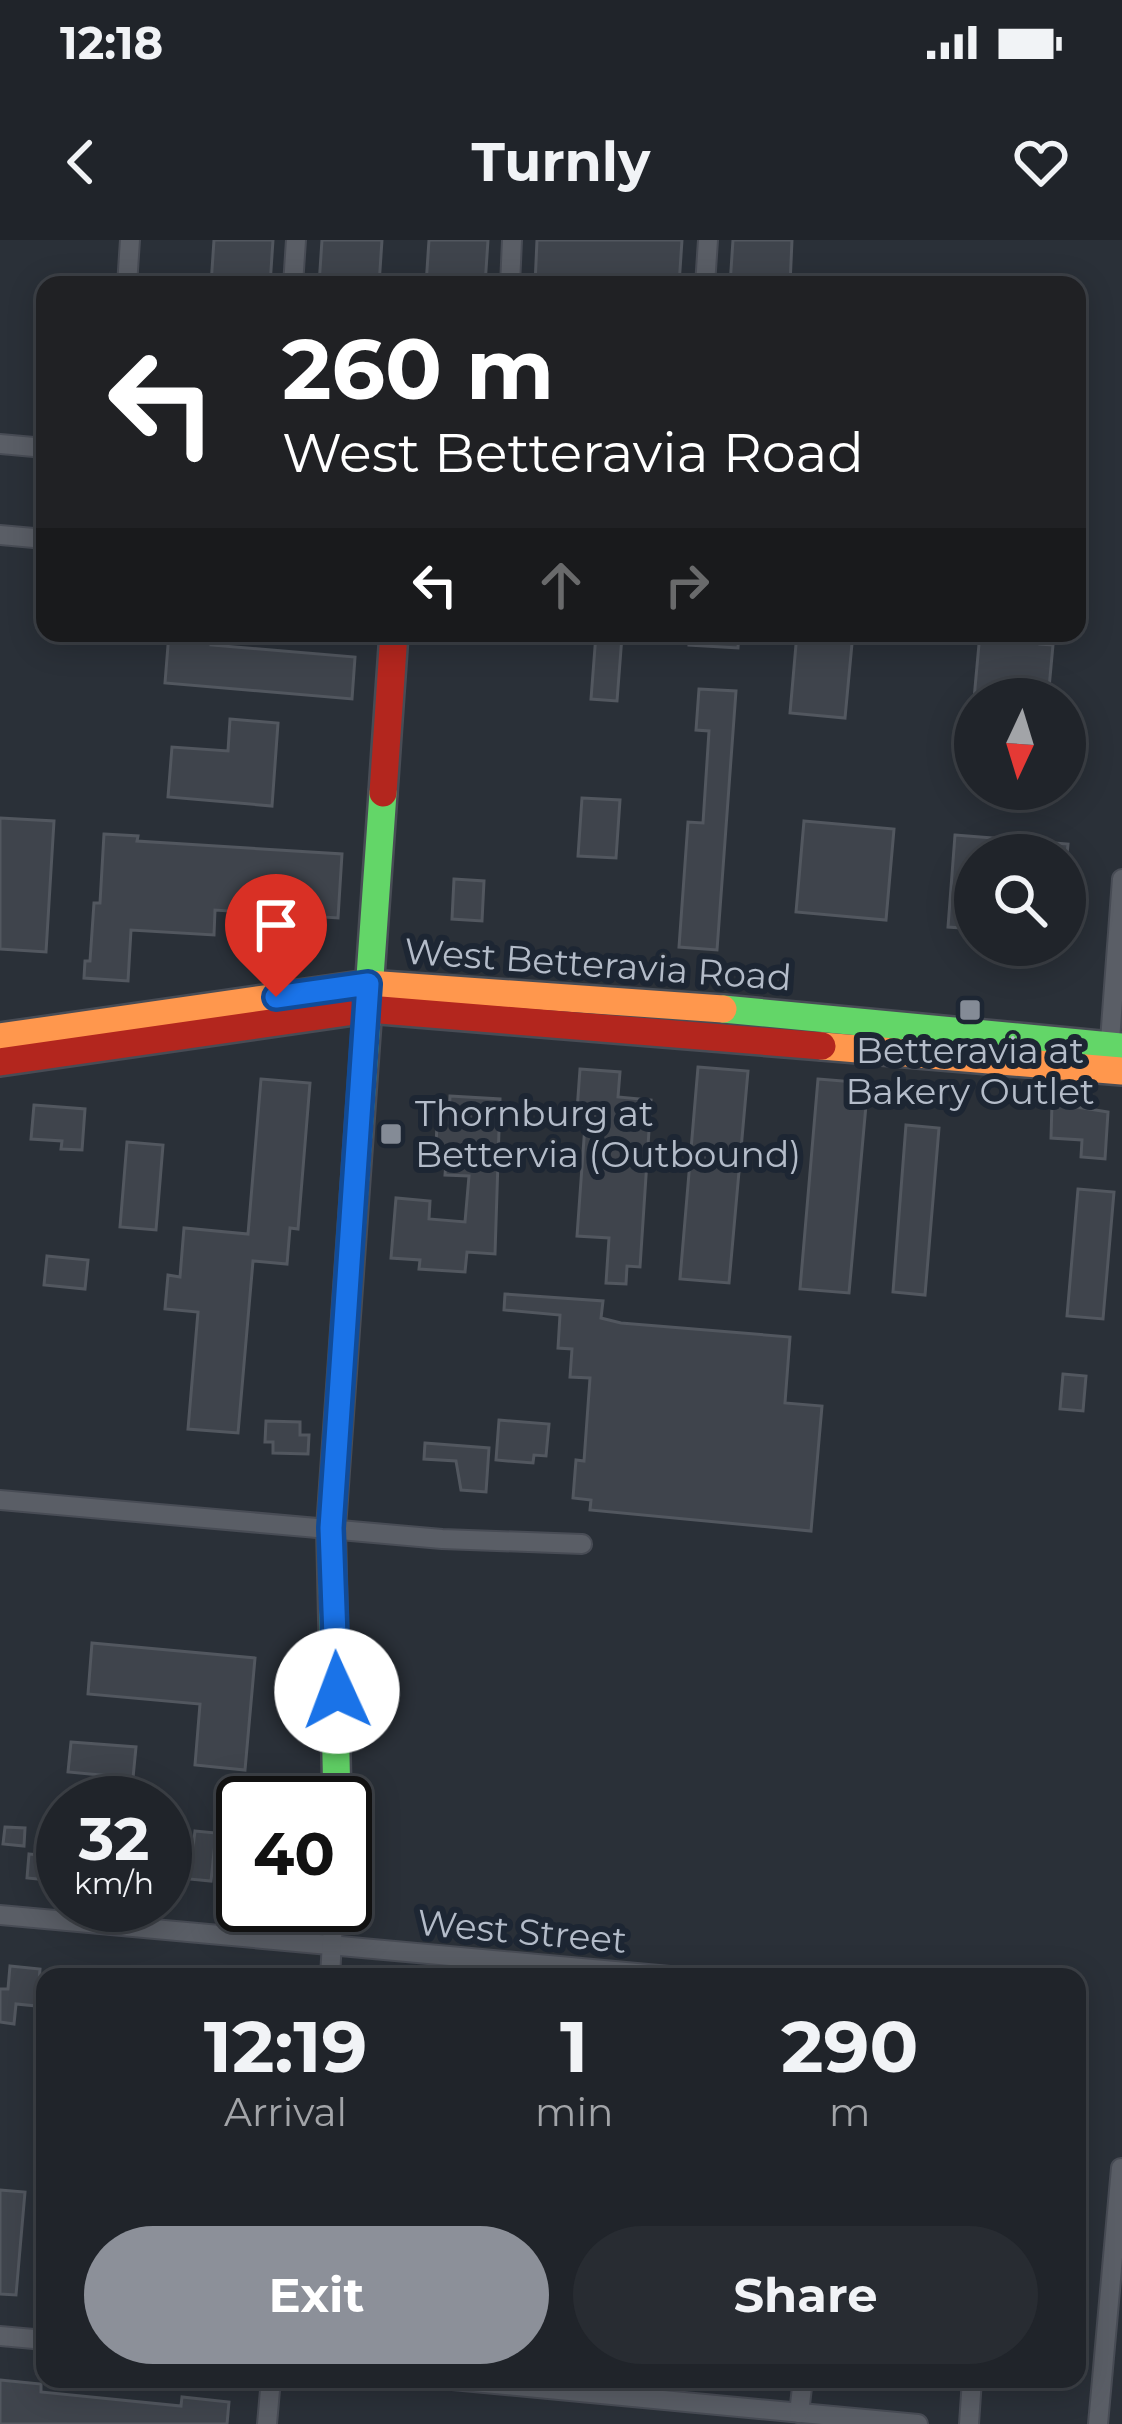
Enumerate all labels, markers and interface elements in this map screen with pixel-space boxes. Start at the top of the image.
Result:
text: 12:18 [60,15,163,70]
icon: back [48,129,114,195]
text: Turnly [472,129,650,195]
icon: heart [1008,129,1074,195]
text: 260 m [282,318,554,420]
icon: left [84,324,240,480]
text: West Betteravia Road [282,420,864,486]
icon: left [402,552,468,618]
icon: ahead [528,552,594,618]
icon: right [654,552,720,618]
north arrow [954,678,1086,810]
map controls [954,678,1086,966]
button: search [954,834,1086,966]
pin [225,874,327,997]
icon: arrive [243,892,309,958]
street label: West Betteravia Road [403,929,793,999]
marker: Betteravia at Bakery Outlet [957,997,983,1023]
place label: Betteravia at Bakery Outlet [845,1028,1095,1113]
place label: Thornburg at Bettervia (Outbound) [415,1091,801,1176]
marker: Thornburg at Bettervia (Outbound) [378,1121,404,1147]
position arrow [274,1628,400,1754]
speed limit sign: 40 [216,1776,372,1932]
text: 32 [79,1802,149,1875]
text: km/h [74,1865,154,1902]
street label: West Street [415,1900,629,1962]
text: 12:19 [204,2002,367,2090]
text: 1 [560,2002,588,2090]
text: 290 [781,2002,918,2090]
text: Arrival [224,2088,347,2136]
text: min [535,2088,613,2136]
text: m [829,2088,870,2136]
button: Exit [84,2226,549,2364]
button: Share [573,2226,1038,2364]

